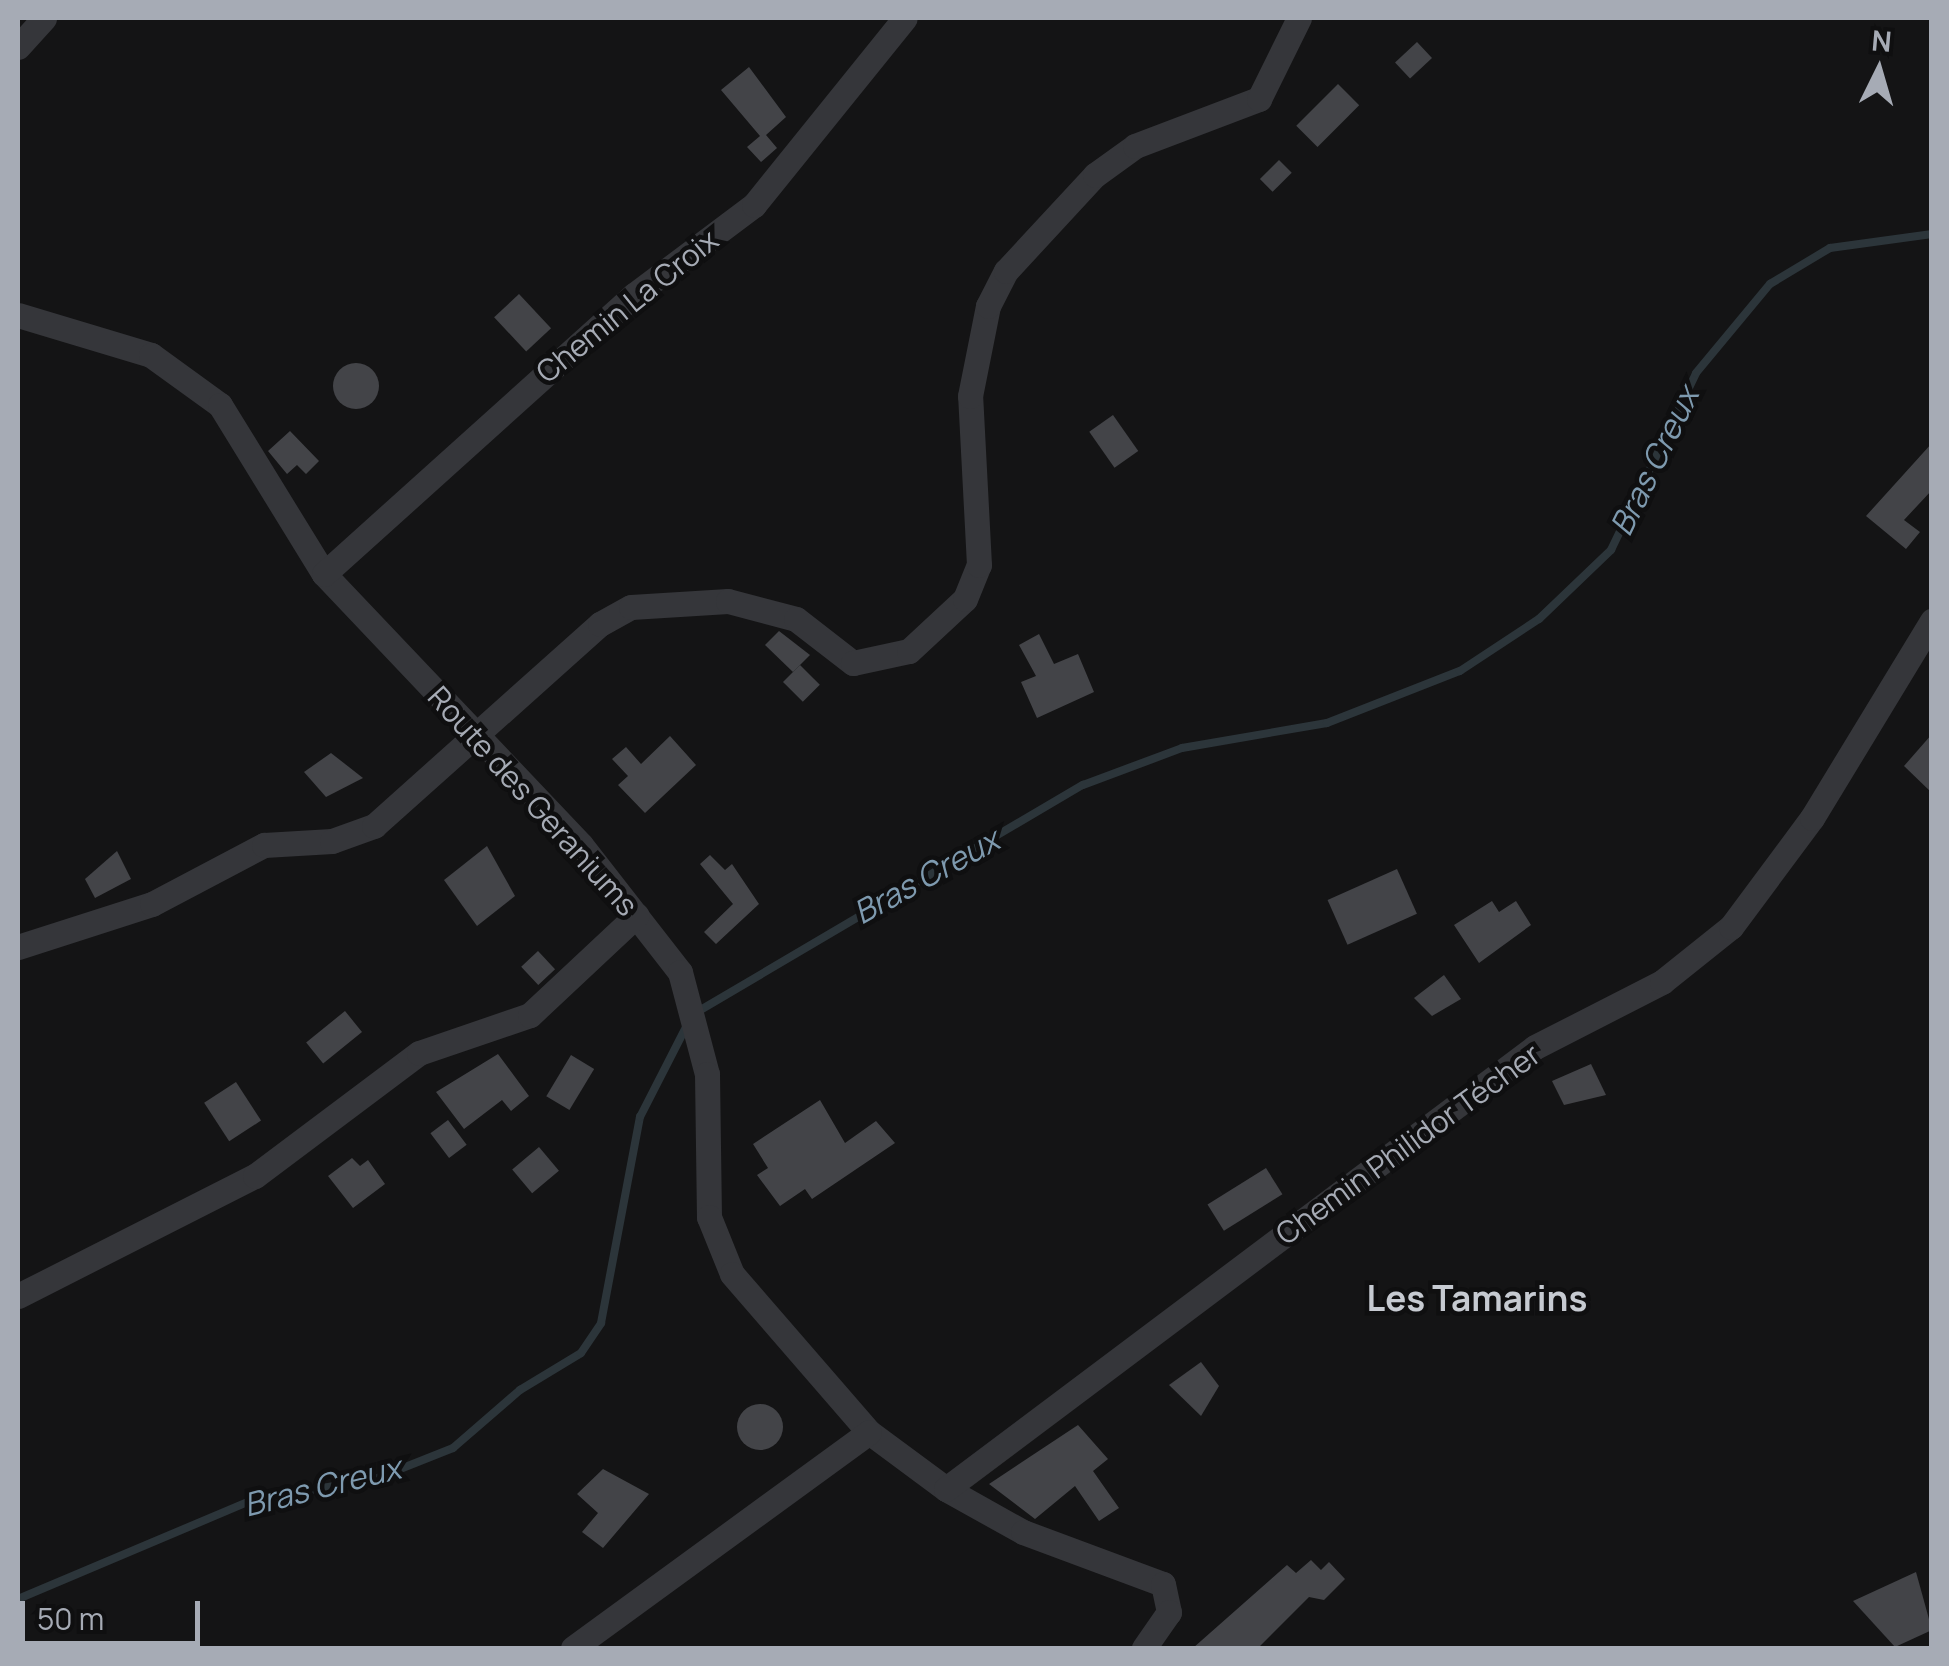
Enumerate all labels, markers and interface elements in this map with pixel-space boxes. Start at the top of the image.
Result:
north arrow [1829,20,1929,120]
text: N [1870,20,1893,60]
street label: Chemin La Croix [529,222,725,390]
water label: Bras Creux [1602,381,1706,541]
street label: Route des Geraniums [421,679,645,923]
water label: Bras Creux [847,820,1005,932]
street label: Chemin Philidor Técher [1269,1036,1547,1252]
district label: Les Tamarins [1367,1277,1587,1319]
water label: Bras Creux [240,1448,404,1524]
scale bar [25,1581,205,1643]
text: 50 m [37,1598,104,1639]

